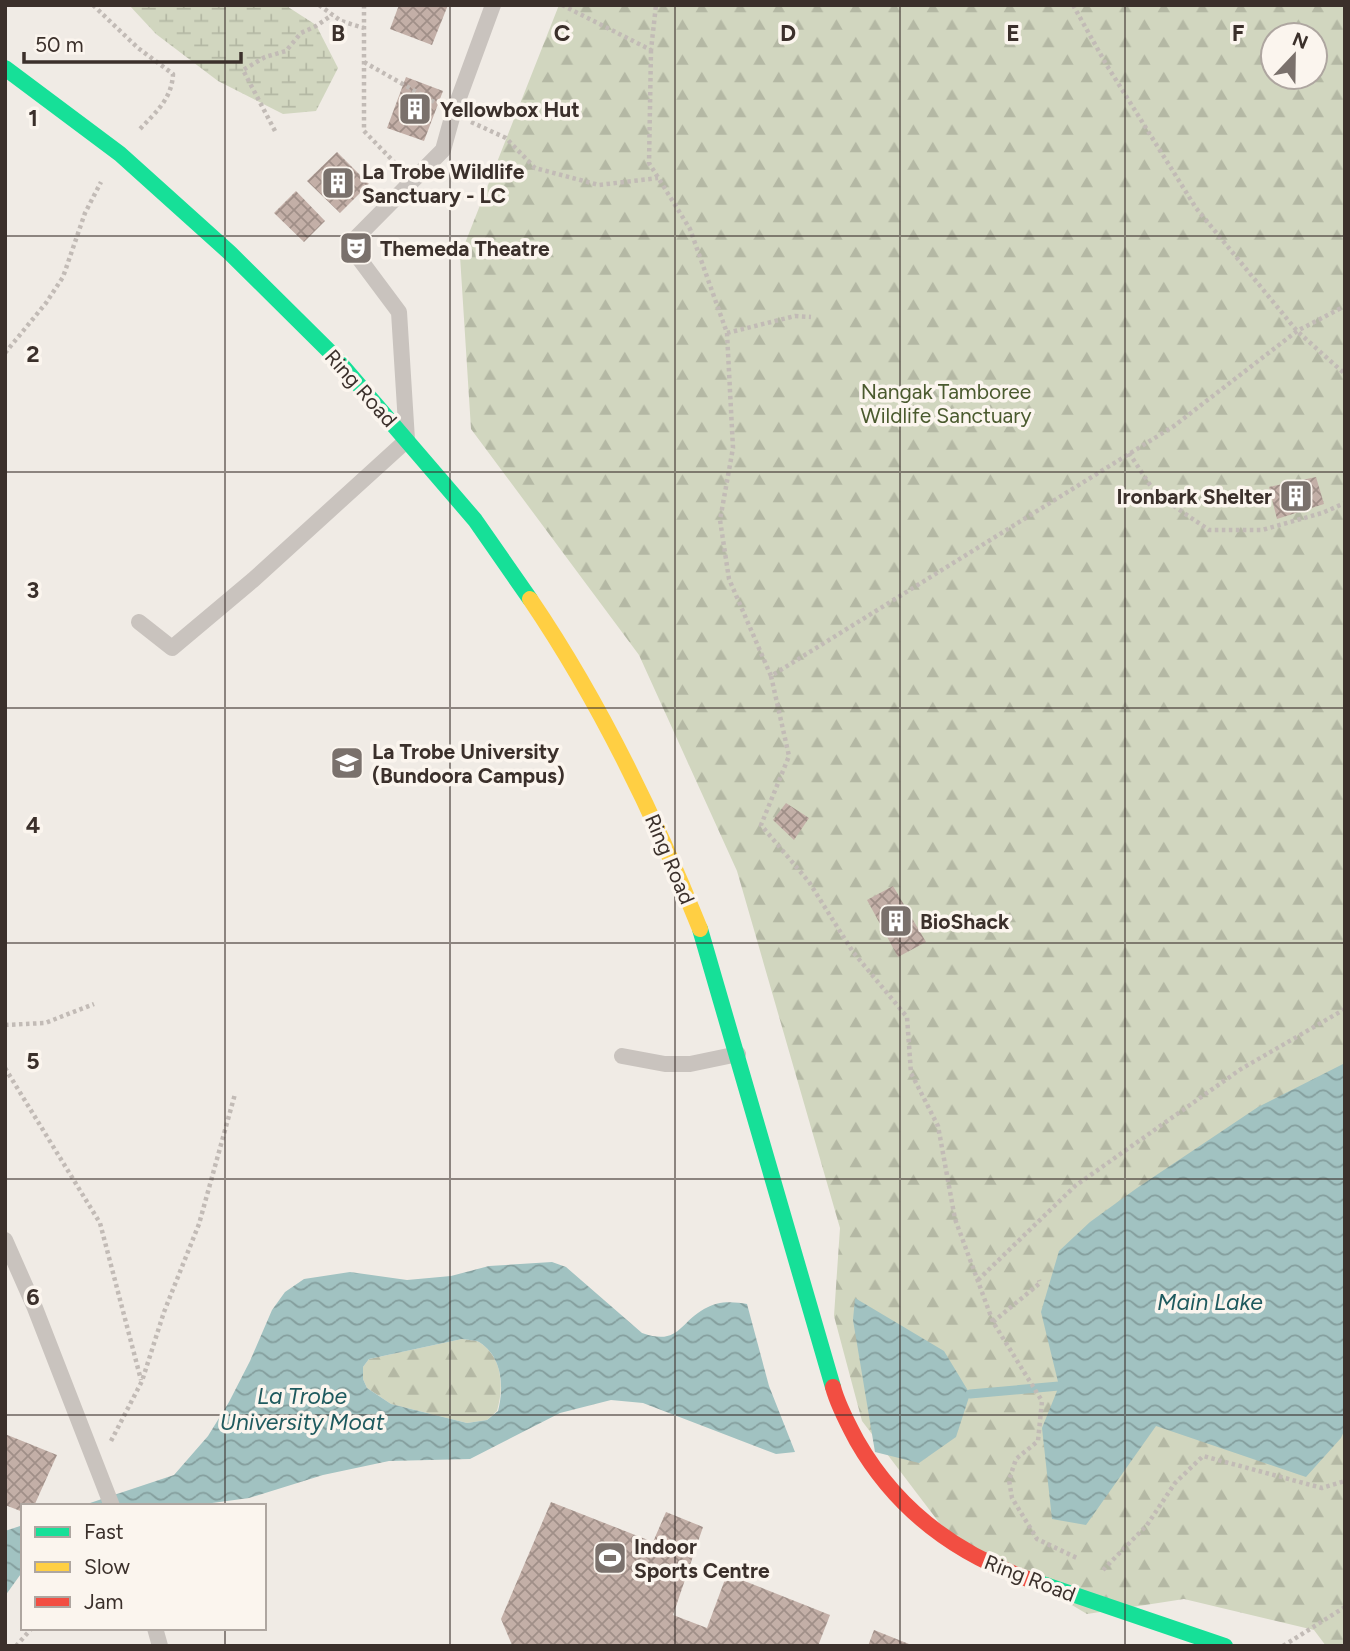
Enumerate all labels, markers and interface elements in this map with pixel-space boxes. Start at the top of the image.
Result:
text: B [331,19,345,47]
text: C [554,19,571,47]
text: D [780,19,796,47]
text: E [1006,19,1020,47]
text: F [1232,19,1245,47]
scale bar [24,21,242,65]
north arrow [1259,21,1329,91]
text: N [1289,27,1311,54]
text: 50 m [35,32,84,57]
building icon: Yellowbox Hut [396,90,434,128]
place label: Yellowbox Hut [440,97,580,122]
text: 1 [28,104,38,132]
place label: La Trobe Wildlife Sanctuary - LC [362,159,525,208]
building icon: La Trobe Wildlife Sanctuary - LC [319,164,357,202]
theatre icon: Themeda Theatre [337,229,375,267]
place label: Themeda Theatre [380,236,550,261]
text: 2 [26,340,40,368]
street label: Ring Road [320,344,402,432]
park label: Nangak Tamboree Wildlife Sanctuary [861,379,1031,428]
building icon: Ironbark Shelter [1277,477,1315,515]
place label: Ironbark Shelter [1117,484,1272,509]
text: 3 [27,576,39,604]
place label: La Trobe University (Bundoora Campus) [372,739,565,788]
school or university icon: La Trobe University (Bundoora Campus) [328,744,366,782]
street label: Ring Road [640,810,700,908]
text: 4 [26,811,40,839]
building icon: BioShack [877,902,915,940]
place label: BioShack [920,909,1010,934]
text: 5 [26,1047,40,1075]
text: 6 [26,1283,40,1311]
water label: Main Lake [1157,1288,1263,1316]
water label: La Trobe University Moat [220,1382,384,1436]
legend [21,1504,266,1630]
text: Fast [84,1519,124,1544]
place label: Indoor Sports Centre [634,1534,770,1583]
sports icon: Indoor Sports Centre [591,1539,629,1577]
street label: Ring Road [981,1549,1079,1607]
text: Slow [84,1554,130,1579]
text: Jam [84,1589,123,1614]

